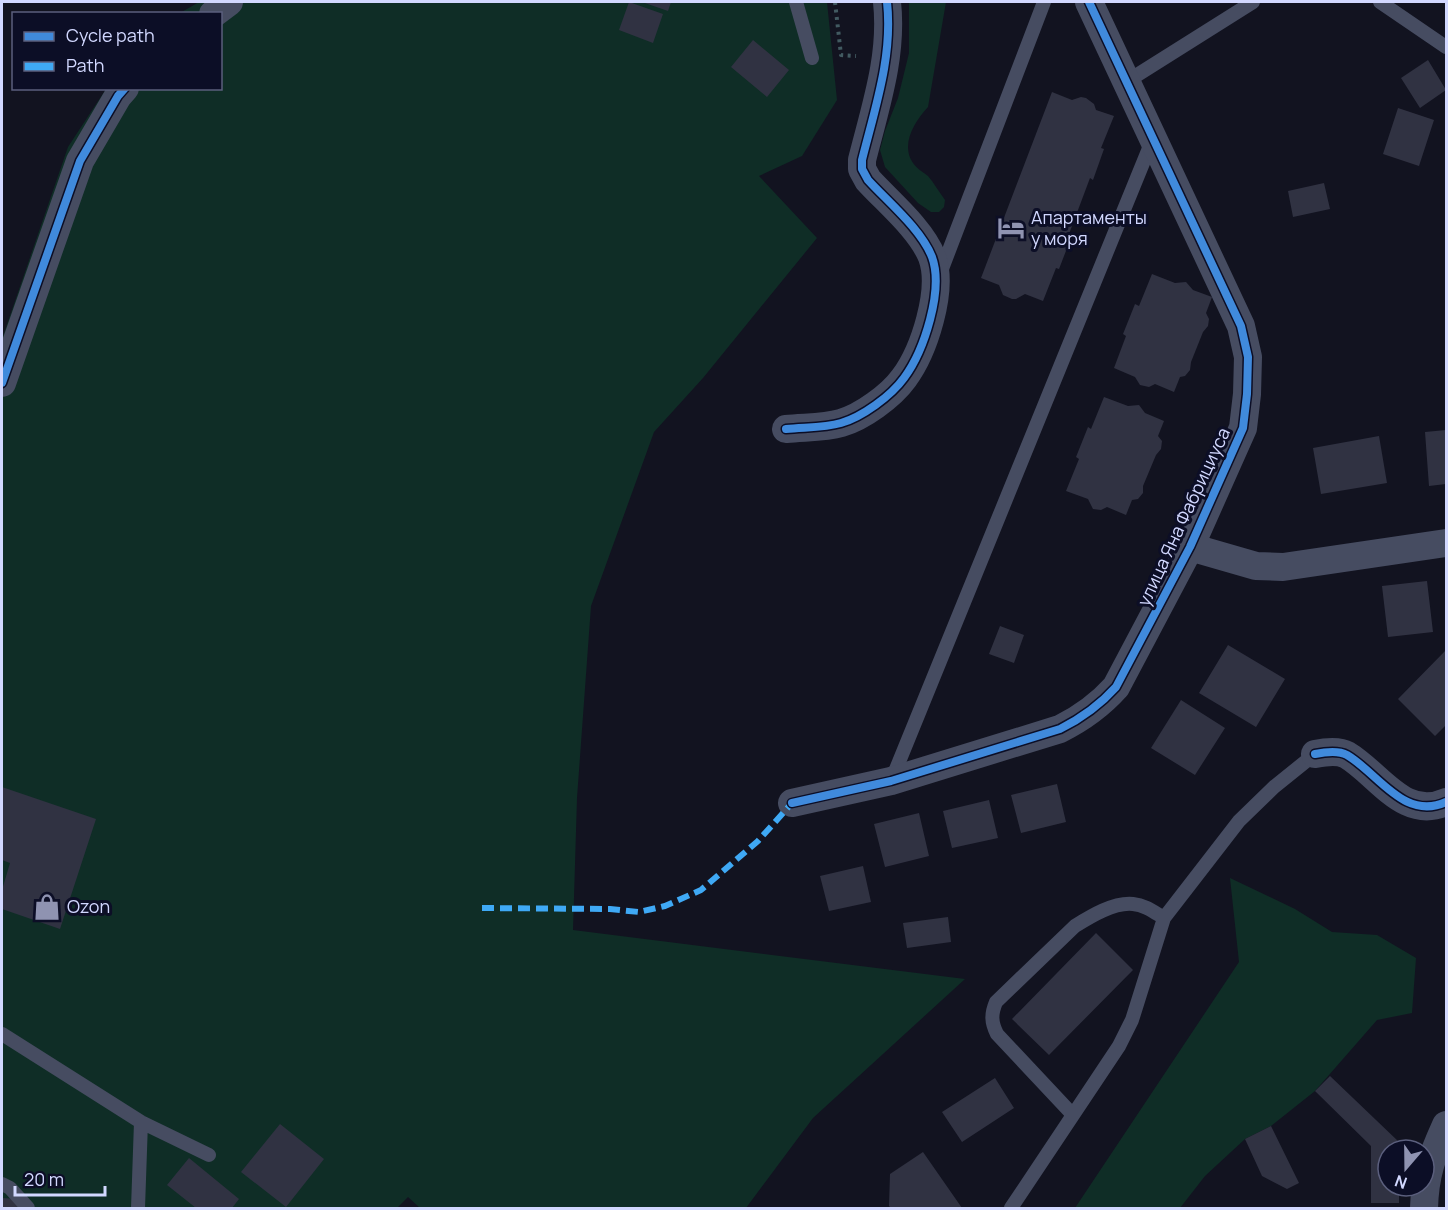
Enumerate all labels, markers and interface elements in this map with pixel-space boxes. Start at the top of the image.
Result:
legend [12,12,222,90]
text: Cycle path [66,23,155,47]
text: Path [66,53,104,77]
place label: Апартаменты у моря [1031,205,1147,250]
hotel icon: Апартаменты у моря [996,213,1026,243]
street label: улица Яна Фабрициуса [1131,423,1235,610]
shop icon: Ozon [32,892,62,922]
place label: Ozon [67,894,110,918]
north arrow [1376,1138,1436,1198]
scale bar [15,1159,105,1197]
text: 20 m [24,1167,64,1191]
text: N [1392,1170,1410,1194]

